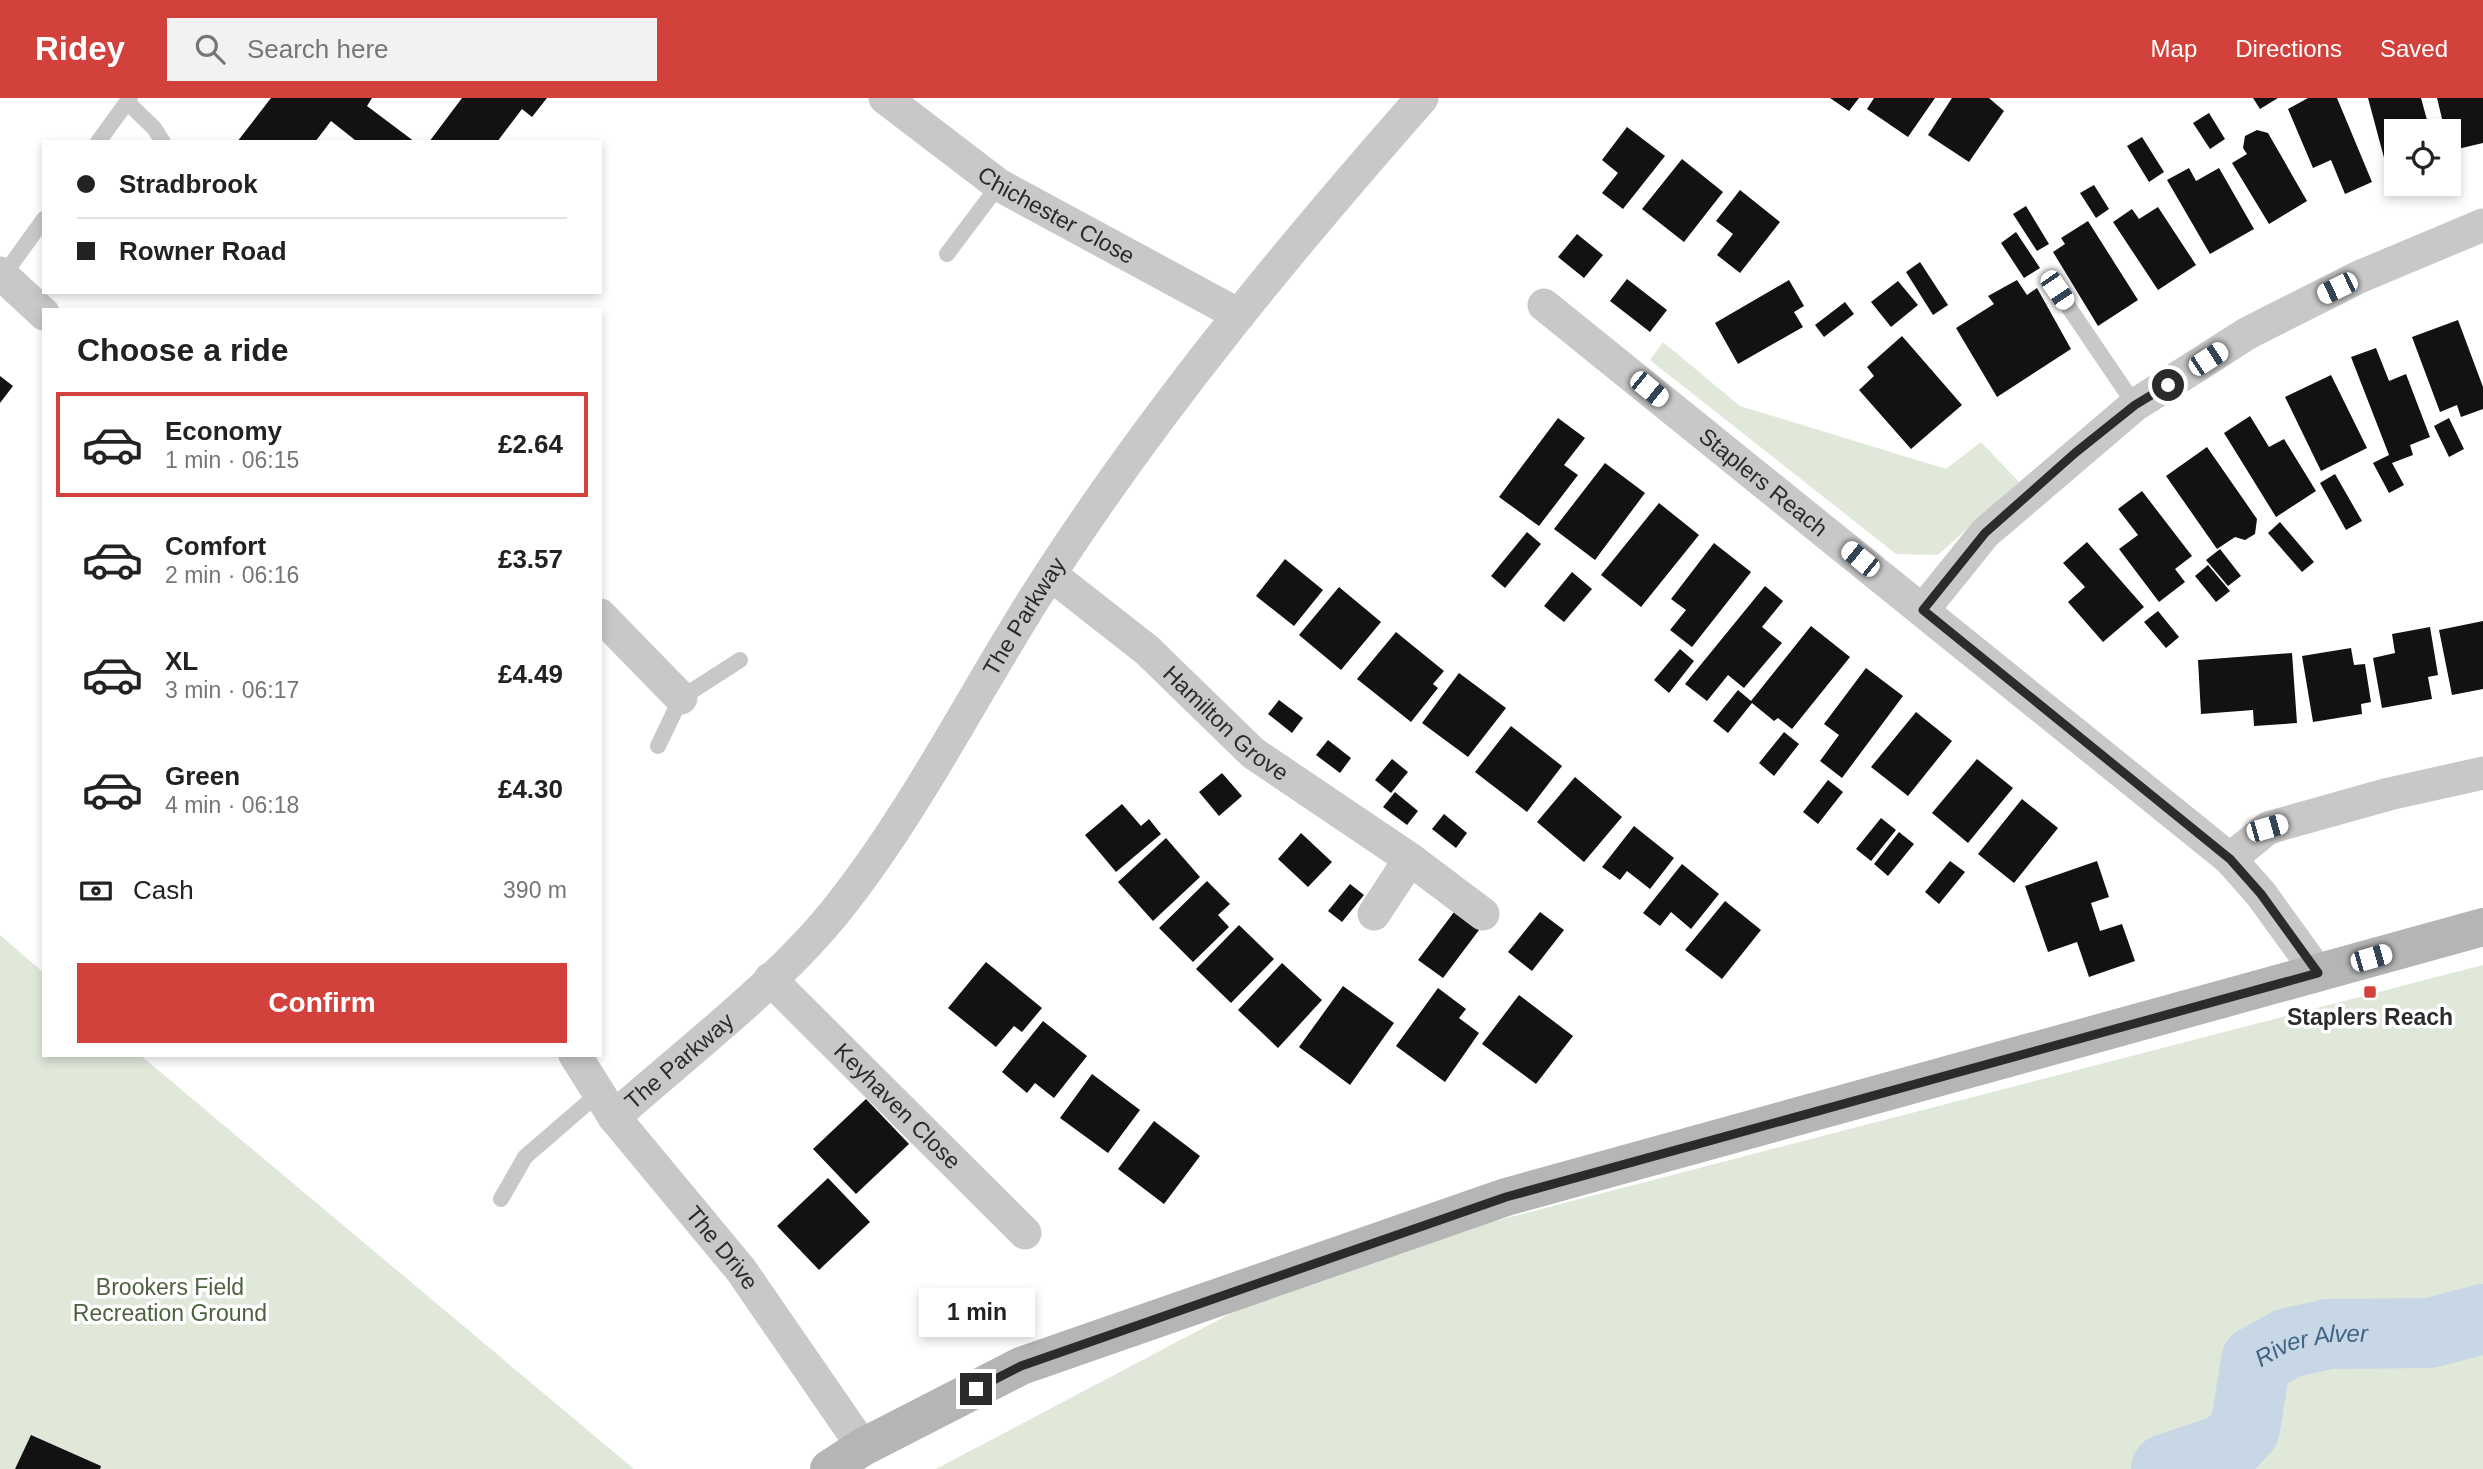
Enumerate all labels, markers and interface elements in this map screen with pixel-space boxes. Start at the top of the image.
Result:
search box [167,18,657,81]
text: Ridey [35,30,125,67]
icon: search [191,30,229,68]
text: Search here [247,34,389,64]
text: Map [2151,35,2197,62]
text: Directions [2235,35,2342,62]
text: Saved [2380,35,2448,62]
map controls [2384,119,2461,196]
button: locate [2384,119,2461,196]
street label: Chichester Close [973,161,1139,269]
text: Stradbrook [119,169,258,199]
text: Rowner Road [119,236,287,266]
car [2037,267,2078,313]
car [2314,269,2361,307]
text: Choose a ride [77,332,289,368]
car [2185,339,2232,379]
car [1627,368,1672,410]
route start [2152,369,2184,401]
icon: car [81,413,144,476]
text: Economy [165,416,282,446]
street label: Staplers Reach [1694,423,1833,542]
text: £2.64 [498,429,563,459]
text: 1 min · 06:15 [165,447,299,473]
icon: car [81,528,144,591]
text: Comfort [165,531,266,561]
car [1838,538,1883,580]
text: £3.57 [498,544,563,574]
street label: The Parkway [978,552,1071,680]
text: 2 min · 06:16 [165,562,299,588]
icon: car [81,643,144,706]
text: XL [165,646,198,676]
text: £4.49 [498,659,563,689]
street label: Hamilton Grove [1158,660,1293,786]
text: 3 min · 06:17 [165,677,299,703]
icon: car [81,758,144,821]
text: Green [165,761,240,791]
text: £4.30 [498,774,563,804]
text: 4 min · 06:18 [165,792,299,818]
car [2244,812,2291,844]
icon: cash [77,872,115,910]
text: Cash [133,875,194,905]
text: 390 m [503,877,567,903]
car [2348,942,2395,974]
button: Confirm [77,963,567,1043]
marker: Staplers Reach [2362,984,2378,1000]
place label: Staplers Reach [2287,1004,2453,1030]
street label: The Parkway [620,1007,739,1114]
street label: Keyhaven Close [829,1038,966,1174]
street label: The Drive [681,1201,764,1294]
park label: Brookers Field Recreation Ground [73,1274,267,1326]
callout: 1 min [918,1288,1034,1336]
text: 1 min [947,1299,1007,1325]
water label: River Alver [2250,1320,2369,1372]
route end [960,1373,992,1405]

